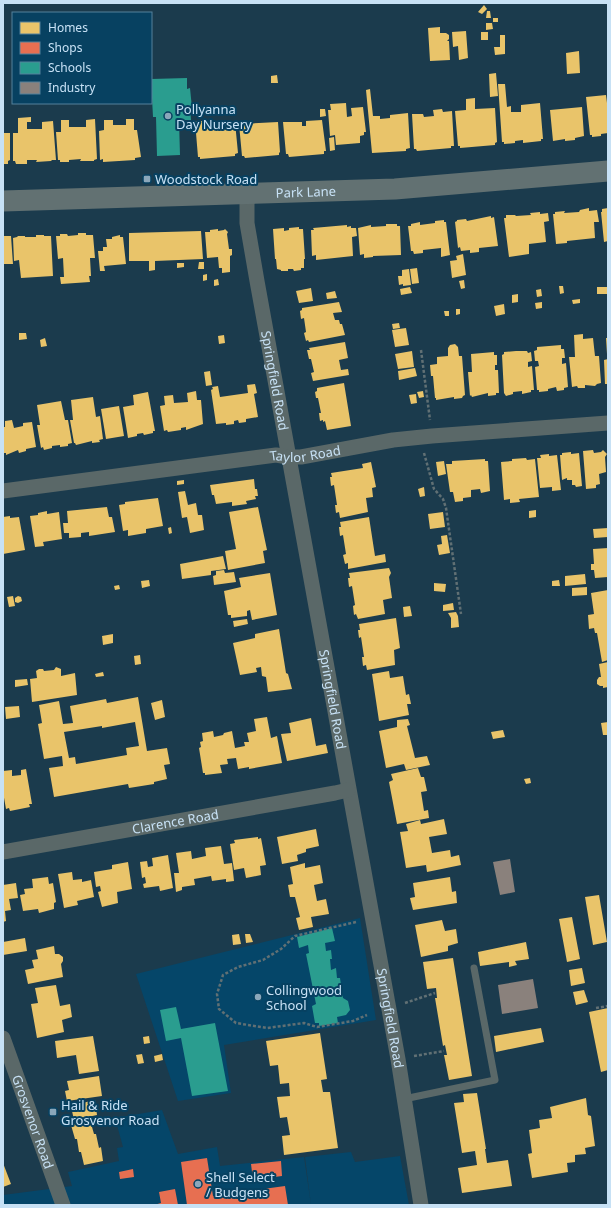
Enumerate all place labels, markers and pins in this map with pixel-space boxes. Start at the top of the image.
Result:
place label: Pollyanna Day Nursery [176,100,252,133]
marker: Pollyanna Day Nursery [163,111,173,121]
place label: Woodstock Road [155,170,257,188]
marker: Woodstock Road [142,174,152,184]
place label: Collingwood School [266,981,342,1014]
marker: Collingwood School [253,992,263,1002]
place label: Hail & Ride Grosvenor Road [61,1096,160,1129]
marker: Hail & Ride Grosvenor Road [48,1107,58,1117]
place label: Shell Select / Budgens [206,1168,275,1201]
marker: Shell Select / Budgens [193,1179,203,1189]

